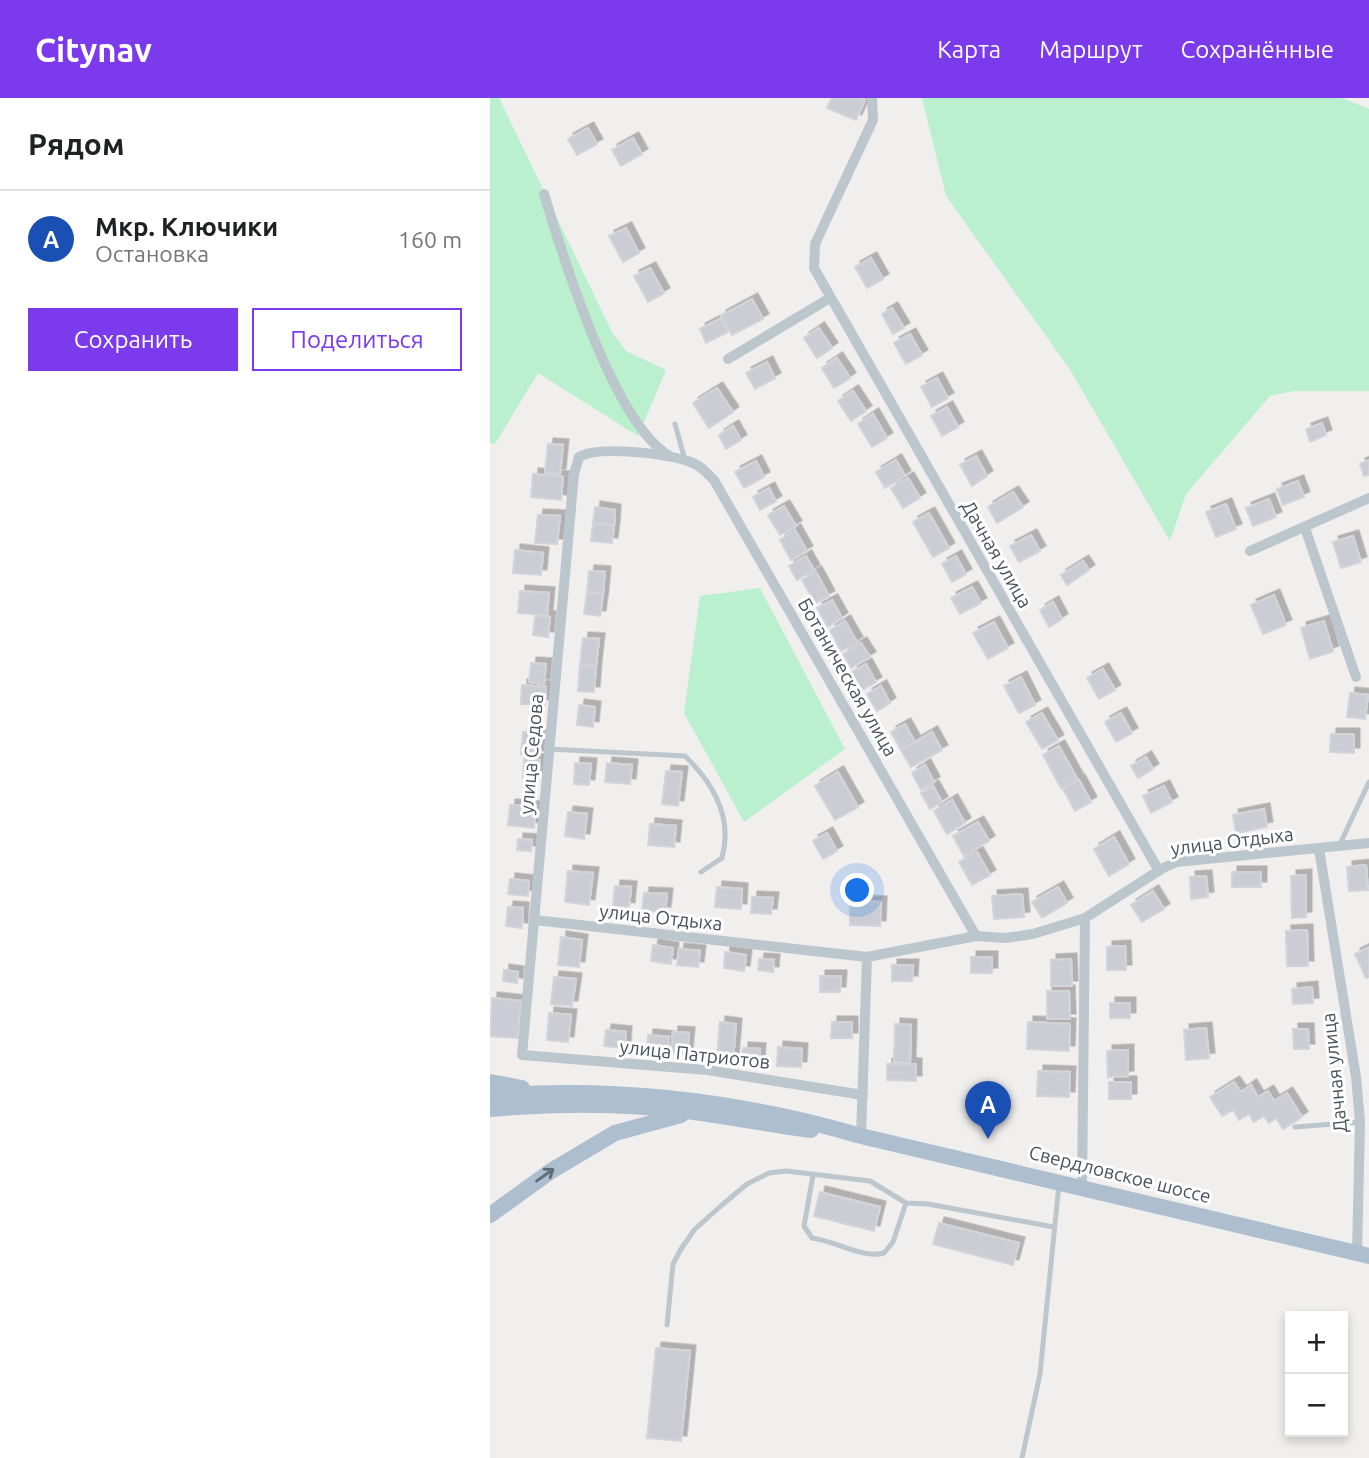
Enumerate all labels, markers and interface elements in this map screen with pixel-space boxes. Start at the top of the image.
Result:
text: Citynav [35,31,152,68]
text: Карта [937,36,1001,63]
text: Маршрут [1039,36,1143,63]
text: Сохранённые [1181,36,1334,63]
text: Рядом [28,127,124,161]
text: Мкр. Ключики [95,212,278,241]
text: A [43,227,59,252]
text: 160 m [398,227,462,252]
text: Остановка [95,241,209,266]
button: Сохранить [28,308,238,371]
button: Поделиться [252,308,462,371]
street label: Дачная улица [957,496,1037,612]
street label: Ботаническая улица [794,594,902,760]
street label: улица Седова [515,693,547,815]
street label: улица Отдыха [1169,823,1295,859]
your location [840,873,874,907]
street label: улица Отдыха [598,900,724,934]
street label: Дачная улица [1317,1012,1351,1134]
street label: улица Патриотов [619,1035,771,1073]
pin: A [965,1081,1011,1139]
street label: Свердловское шоссе [1027,1141,1213,1207]
one-way arrow [535,1168,554,1182]
map controls [1285,1311,1348,1437]
button: + [1285,1311,1348,1374]
button: − [1285,1374,1348,1437]

